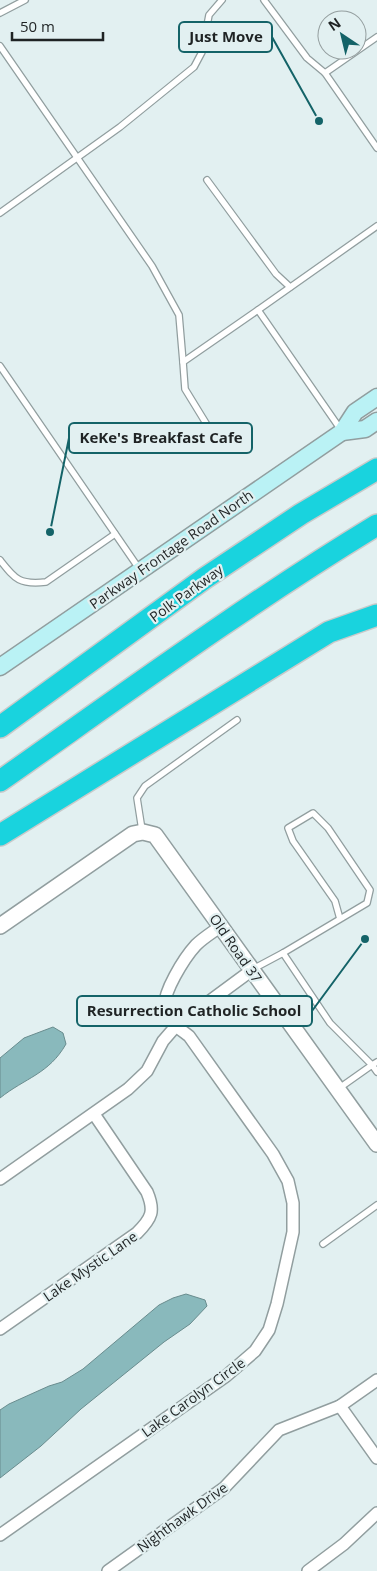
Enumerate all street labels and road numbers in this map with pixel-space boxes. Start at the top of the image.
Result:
street label: Parkway Frontage Road North [85,485,257,613]
street label: Polk Parkway [146,559,227,626]
street label: Old Road 37 [205,910,267,986]
street label: Lake Mystic Lane [39,1226,141,1306]
street label: Lake Carolyn Circle [137,1353,249,1441]
street label: Nighthawk Drive [133,1478,231,1556]

